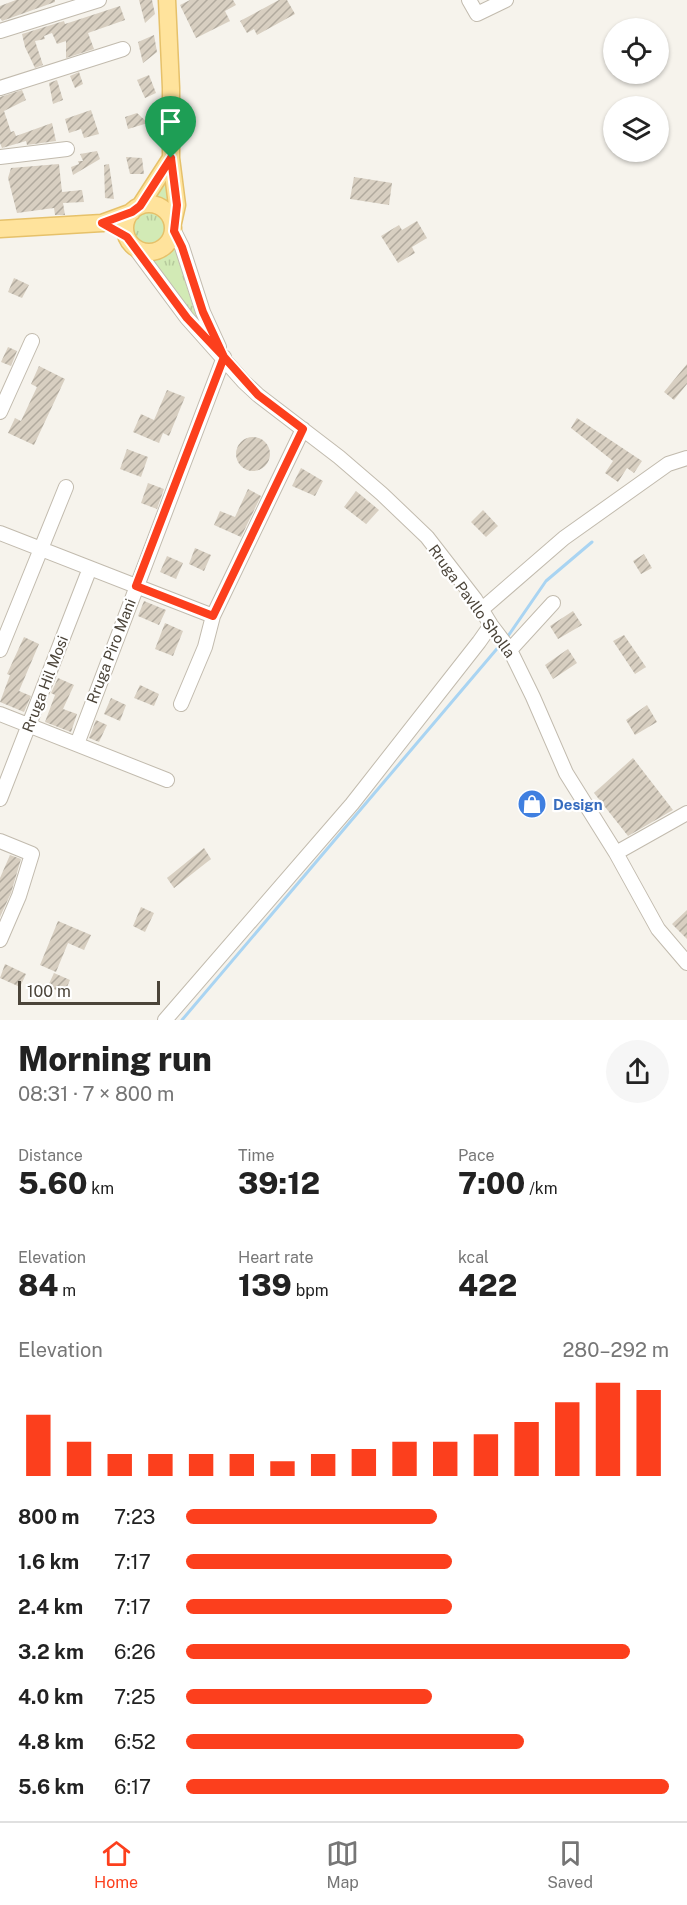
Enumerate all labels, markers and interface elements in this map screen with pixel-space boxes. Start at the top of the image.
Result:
map controls [603,18,669,162]
button: locate [603,18,669,84]
pin [145,96,196,158]
button: layers [603,96,669,162]
icon: arrive [154,105,187,138]
street label: Rruga Pavllo Sholla [425,541,519,661]
street label: Rruga Piro Mani [83,596,139,706]
street label: Rruga Hil Mosi [19,633,71,735]
shop icon: Design [516,788,548,820]
place label: Design [553,796,603,813]
scale bar [18,978,160,1006]
text: 100 m [27,982,71,1001]
text: Morning run [18,1040,212,1078]
button: share [606,1040,669,1103]
text: 08:31 · 7 × 800 m [18,1082,174,1106]
text: Distance [18,1146,83,1165]
text: Time [238,1146,274,1165]
text: Pace [458,1146,495,1165]
text: 5.60 [18,1165,87,1201]
text: 39:12 [238,1165,320,1201]
text: 7:00 [458,1165,525,1201]
text: km [87,1179,114,1198]
text: /km [525,1179,558,1198]
text: Elevation [18,1248,86,1267]
text: Heart rate [238,1248,314,1267]
text: kcal [458,1248,489,1267]
text: 84 [18,1267,58,1303]
text: 139 [238,1267,292,1303]
text: 422 [458,1267,517,1303]
text: m [58,1281,76,1300]
text: bpm [292,1281,329,1300]
text: Elevation [18,1338,103,1362]
text: 280–292 m [562,1338,669,1362]
text: 800 m [18,1505,80,1529]
text: 7:23 [114,1505,155,1529]
text: 1.6 km [18,1550,79,1574]
text: 7:17 [114,1550,151,1574]
text: 2.4 km [18,1595,83,1619]
text: 7:17 [114,1595,151,1619]
text: 3.2 km [18,1640,84,1664]
text: 6:26 [114,1640,156,1664]
text: 4.0 km [18,1685,83,1709]
text: 7:25 [114,1685,156,1709]
text: 4.8 km [18,1730,84,1754]
text: 6:52 [114,1730,156,1754]
text: 5.6 km [18,1775,84,1799]
text: 6:17 [114,1775,151,1799]
tab: Home [94,1837,138,1892]
tab: Map [326,1837,359,1892]
tab: Saved [547,1837,593,1892]

